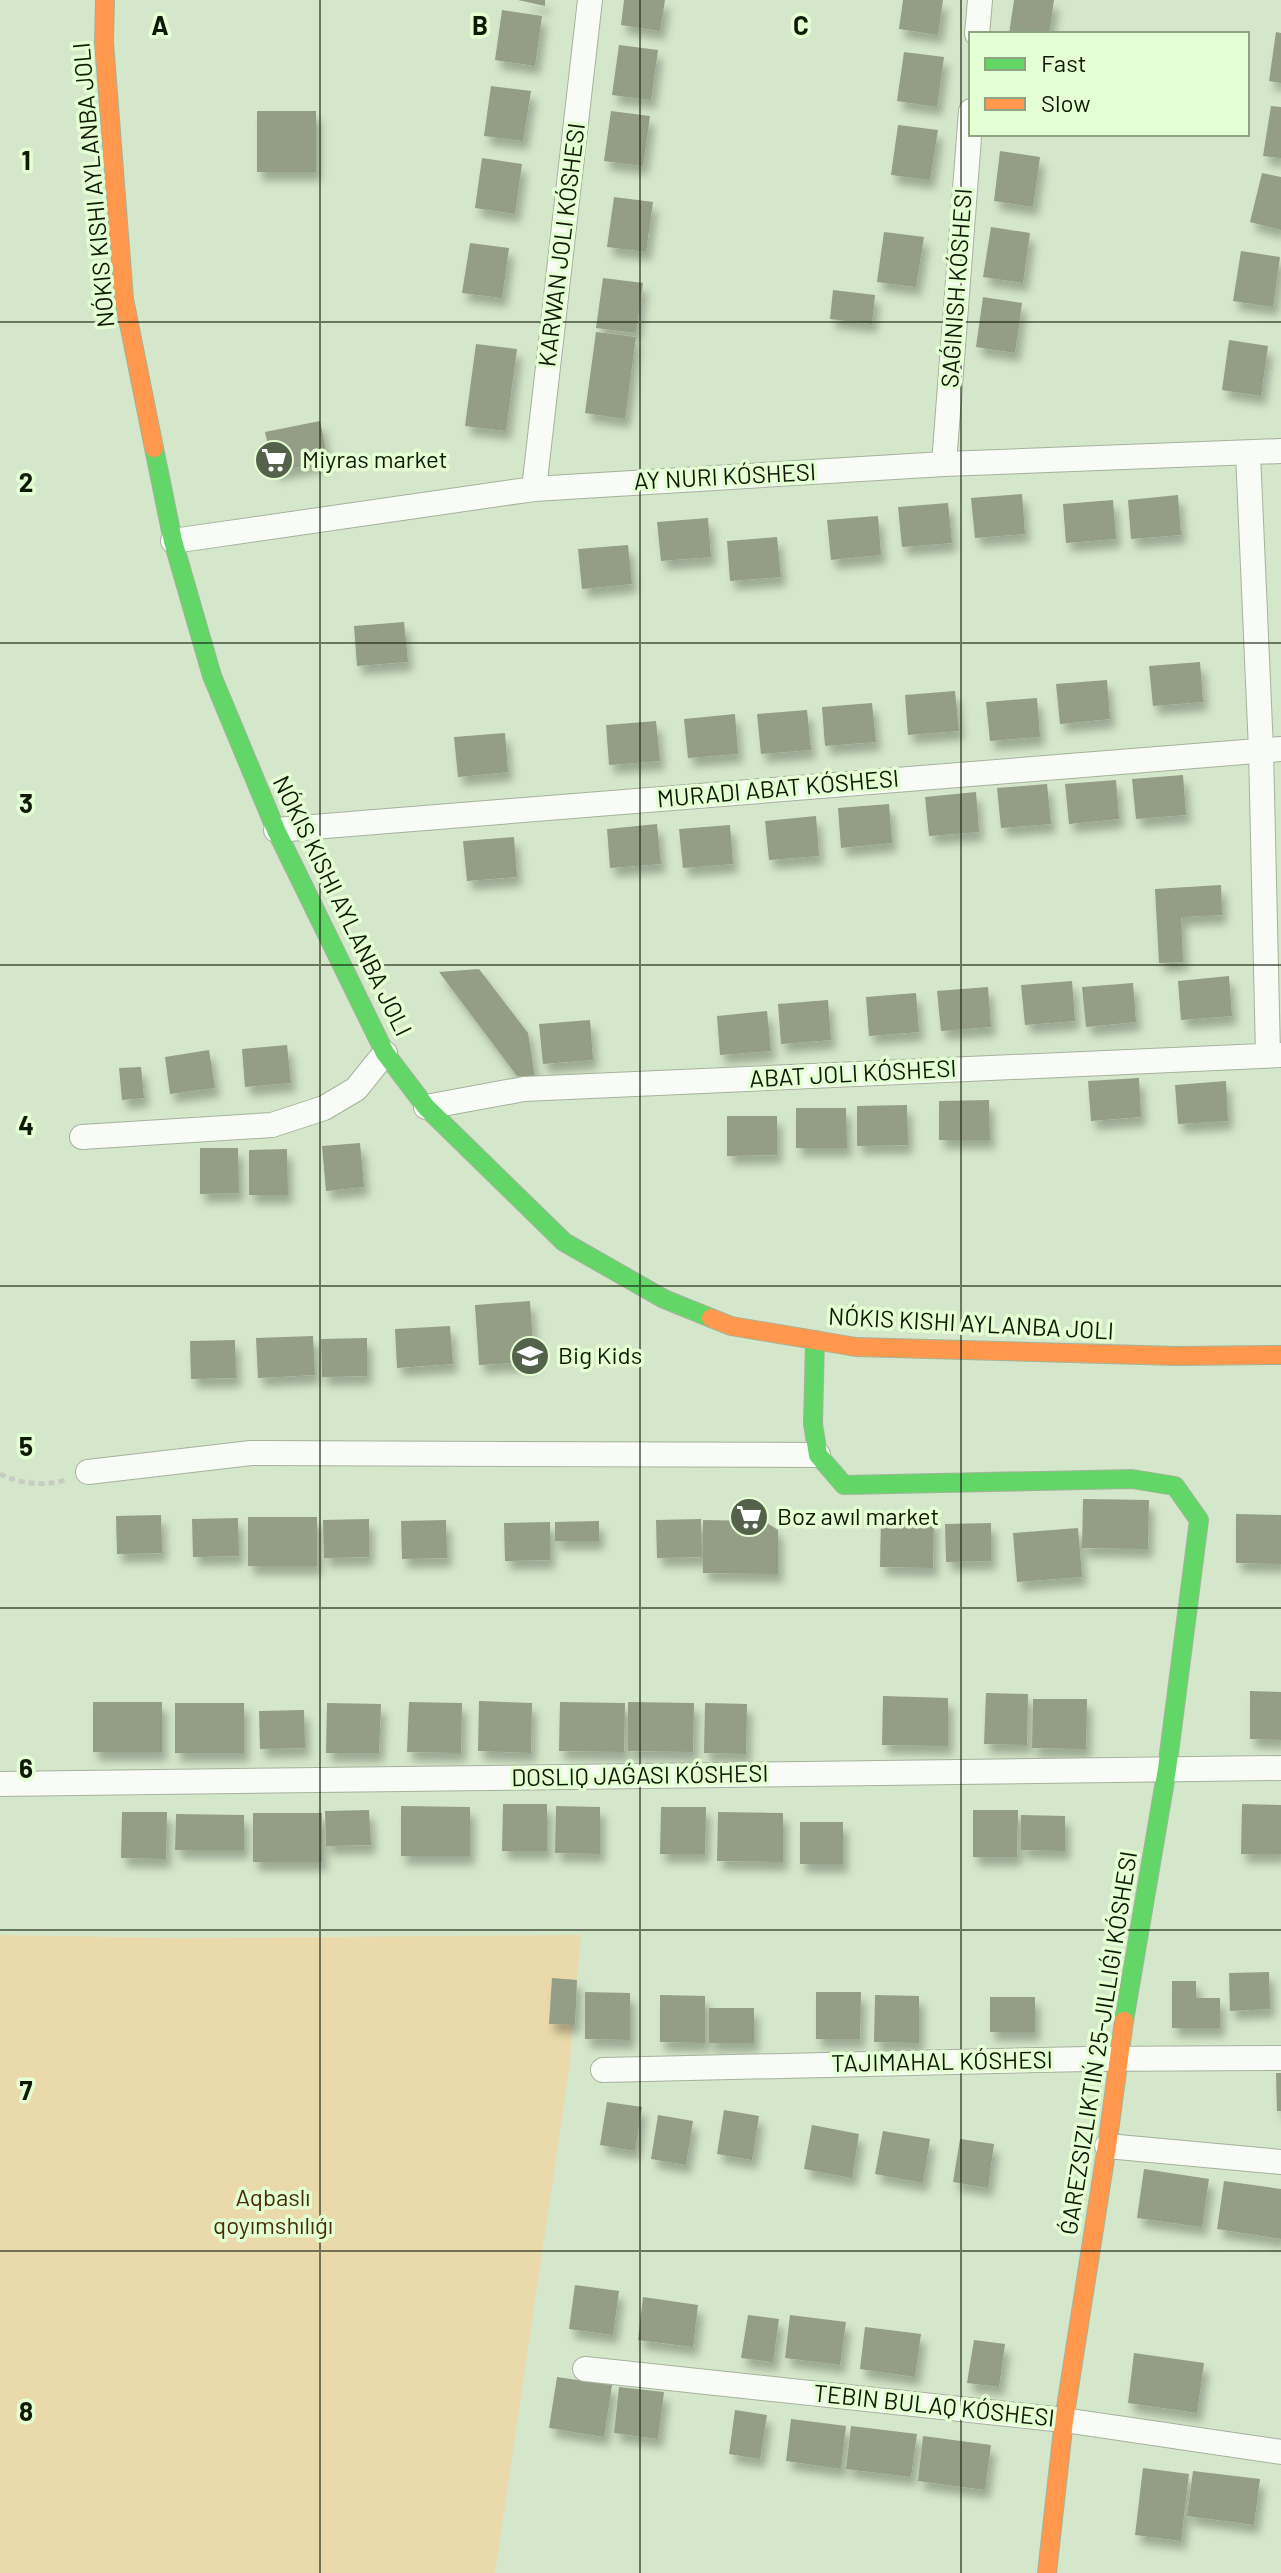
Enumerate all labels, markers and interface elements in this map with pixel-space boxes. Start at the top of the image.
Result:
text: A [151,9,169,40]
text: B [472,9,488,40]
text: C [793,9,809,40]
legend [969,32,1249,136]
street label: NÓKIS KISHI AYLANBA JOLI [66,41,119,329]
text: Fast [1041,48,1086,77]
text: Slow [1041,88,1090,117]
street label: KARWAN JOLI KÓSHESI [531,121,590,368]
text: 1 [21,144,31,175]
street label: SAǴINISH KÓSHESI [934,187,977,389]
supermarket icon: Miyras market [253,439,295,481]
place label: Miyras market [302,444,447,473]
street label: AY NURI KÓSHESI [633,456,817,495]
text: 2 [19,466,33,497]
street label: MURADI ABAT KÓSHESI [656,762,900,813]
street label: NÓKIS KISHI AYLANBA JOLI [268,770,419,1040]
text: 3 [19,787,33,818]
street label: ABAT JOLI KÓSHESI [749,1053,957,1092]
text: 4 [18,1109,34,1140]
street label: NÓKIS KISHI AYLANBA JOLI [827,1301,1115,1344]
school or university icon: Big Kids [509,1335,551,1377]
place label: Big Kids [558,1340,642,1369]
text: 5 [19,1430,33,1461]
supermarket icon: Boz awıl market [728,1496,770,1538]
place label: Boz awıl market [777,1501,939,1530]
text: 6 [19,1752,33,1783]
street label: DOSLIQ JAǴASI KÓSHESI [511,1758,769,1791]
street label: ǴAREZSIZLIKTIŃ 25-JILLIǴI KÓSHESI [1053,1849,1142,2237]
street label: TAJIMAHAL KÓSHESI [831,2044,1053,2077]
text: 7 [20,2074,33,2105]
park label: Aqbaslı qoyımshılıǵı [213,2182,333,2239]
street label: TEBIN BULAQ KÓSHESI [812,2377,1056,2432]
text: 8 [19,2395,33,2426]

